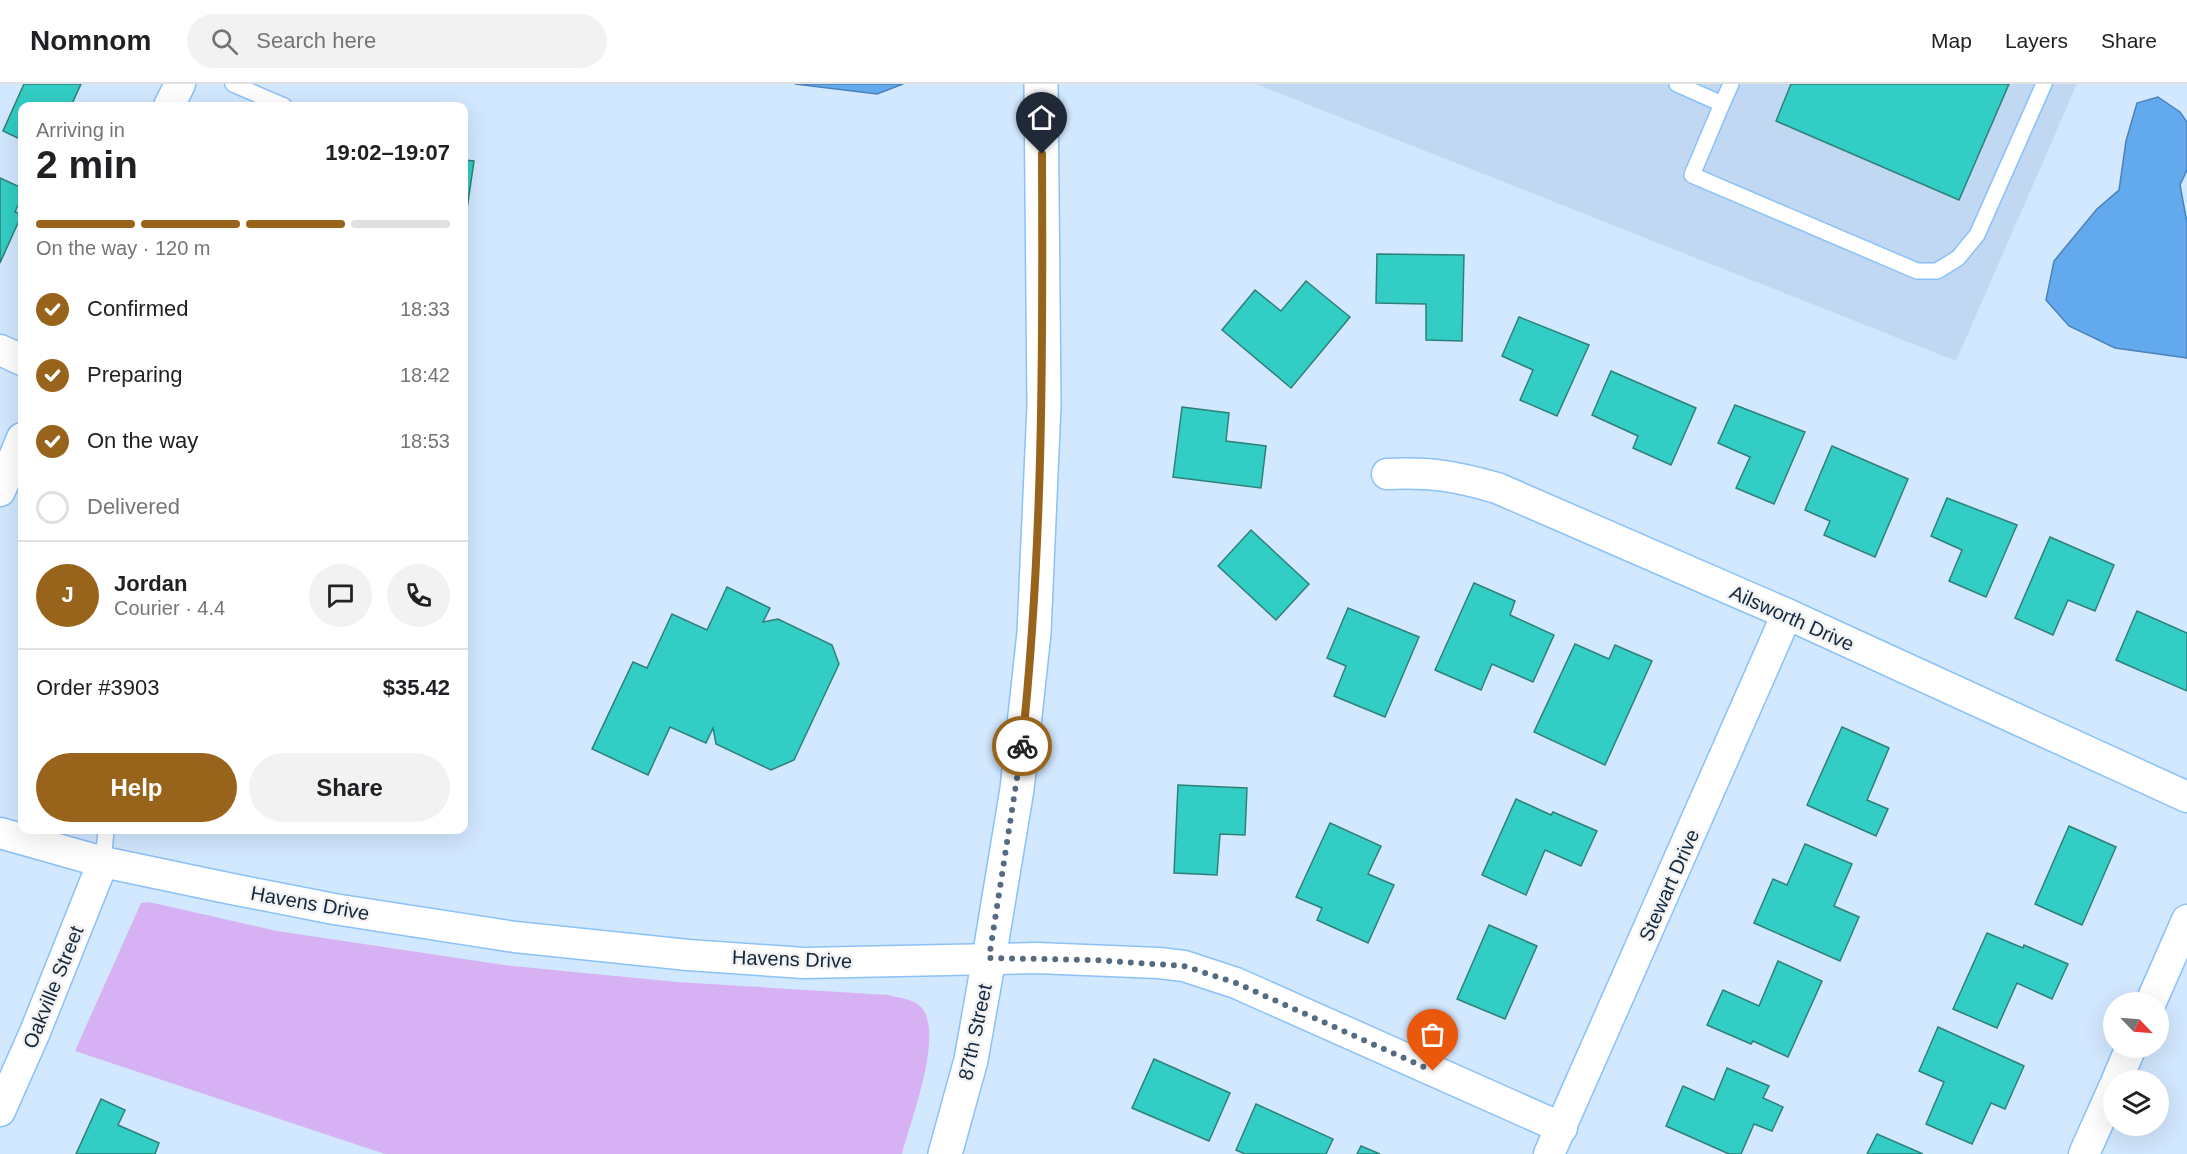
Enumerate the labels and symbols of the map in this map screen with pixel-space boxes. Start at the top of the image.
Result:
pin [1016,92,1067,154]
street label: Ailsworth Drive [1727,581,1857,655]
courier [992,716,1052,776]
street label: Stewart Drive [1635,826,1703,944]
street label: Havens Drive [249,882,371,924]
street label: Oakville Street [18,922,88,1051]
street label: Havens Drive [732,946,852,972]
street label: 87th Street [954,981,996,1082]
north arrow [2103,992,2169,1058]
pin [1407,1009,1458,1071]

